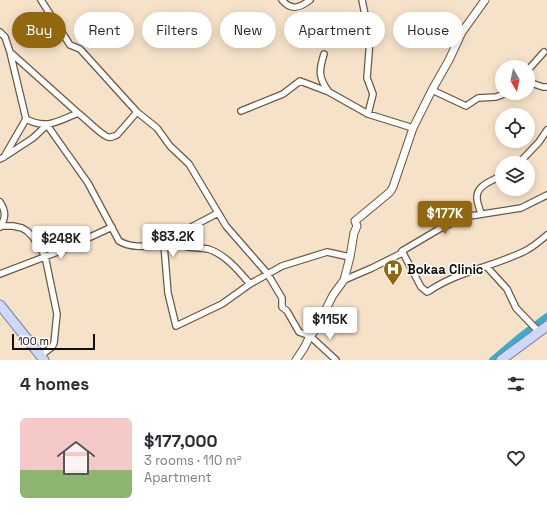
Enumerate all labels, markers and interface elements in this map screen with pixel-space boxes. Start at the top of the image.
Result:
chip: Buy [12,12,66,48]
chip: Rent [74,12,134,48]
chip: Filters [142,12,212,48]
chip: New [220,12,276,48]
chip: Apartment [284,12,385,48]
chip: House [393,12,463,48]
north arrow [495,60,535,100]
map controls [495,60,535,196]
button: locate [495,108,535,148]
button: layers [495,156,535,196]
pin: $177K [417,201,473,235]
text: $177K [427,205,463,222]
pin: $83.2K [140,224,206,258]
pin: $248K [33,226,89,260]
text: $83.2K [151,228,195,245]
text: $248K [41,230,81,247]
hospital icon: Bokaa Clinic [382,258,404,286]
place label: Bokaa Clinic [407,261,484,278]
pin: $115K [302,307,358,341]
text: $115K [312,311,348,328]
scale bar [12,332,95,351]
text: 100 m [18,334,49,348]
text: 4 homes [20,373,89,395]
icon: filters [505,373,527,395]
text: $177,000 [144,430,218,452]
icon: home [52,434,100,482]
icon: heart [505,447,527,469]
text: 3 rooms · 110 m² [144,452,242,469]
text: Apartment [144,469,212,486]

